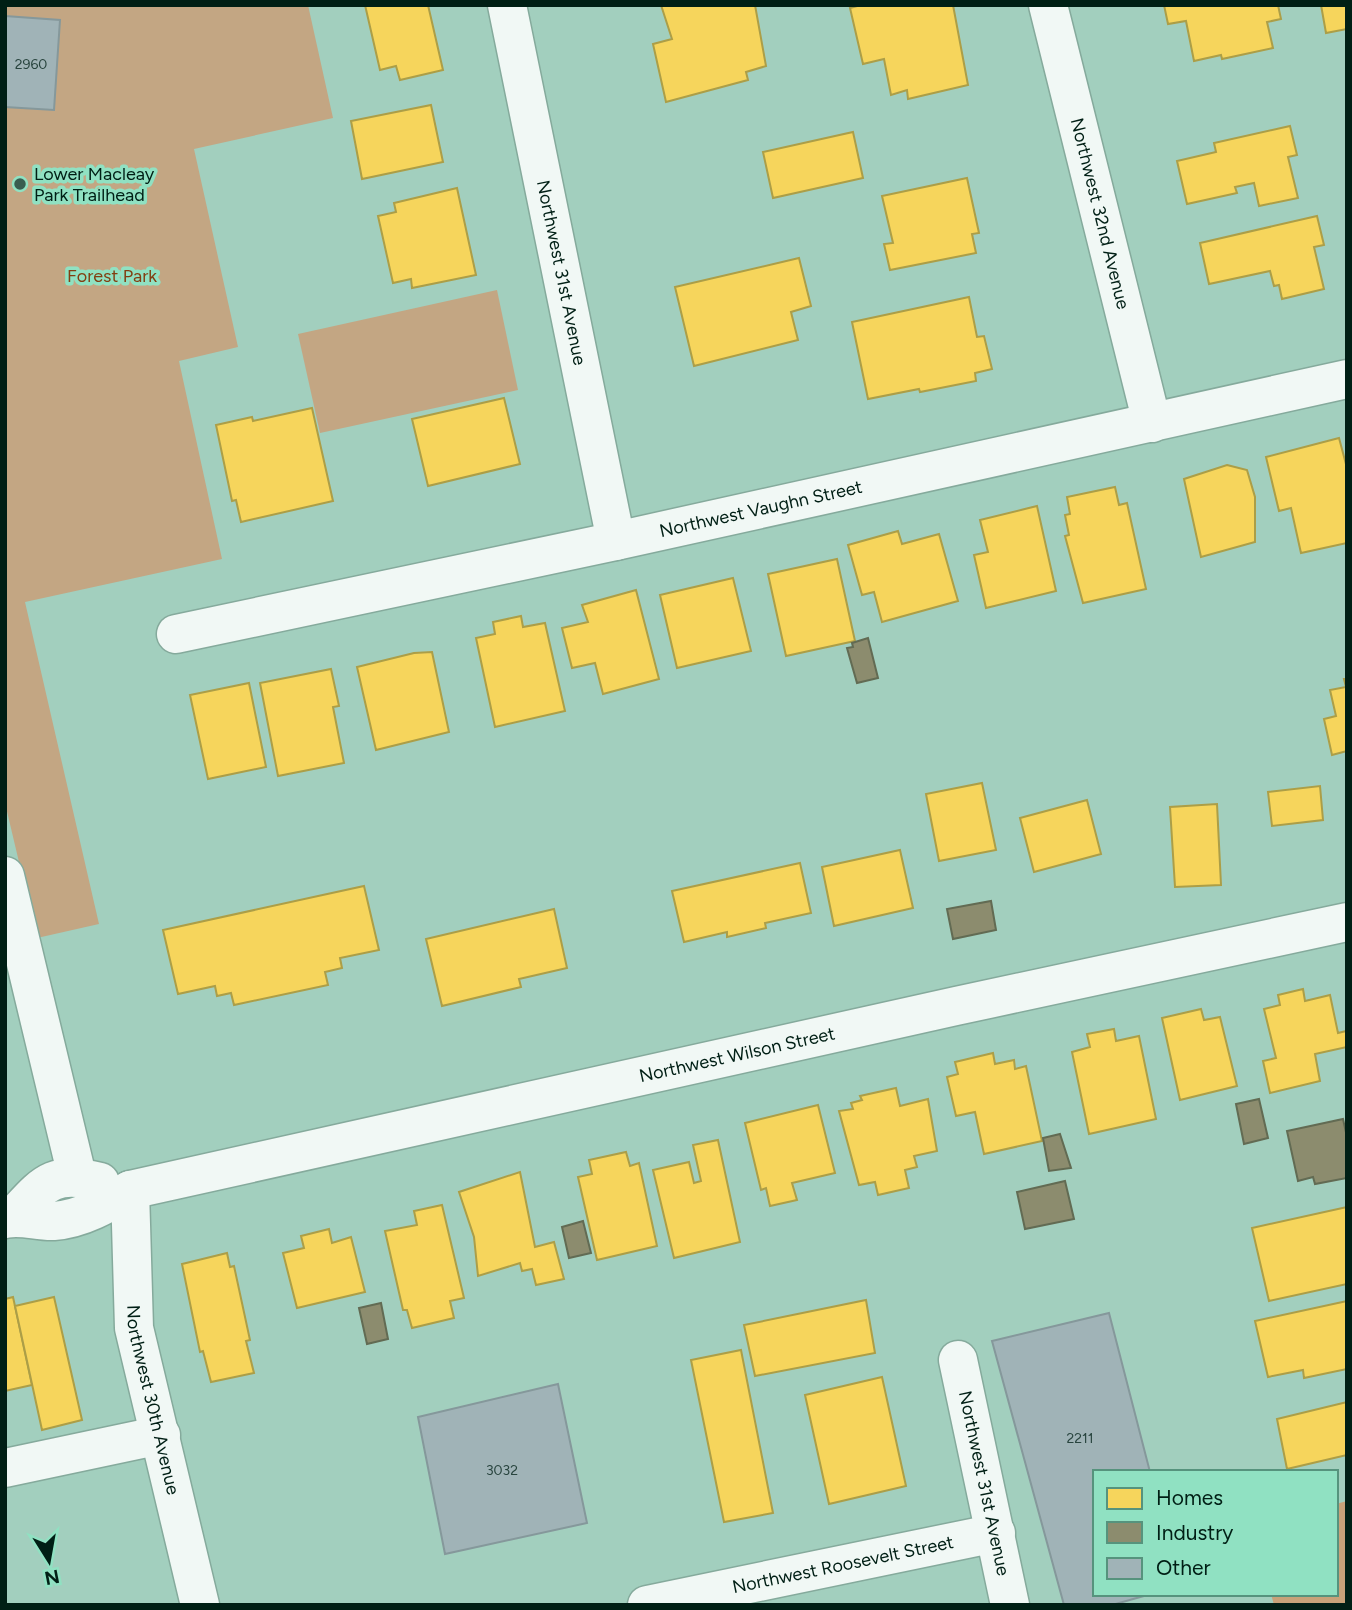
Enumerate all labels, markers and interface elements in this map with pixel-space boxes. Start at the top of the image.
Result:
house number: 2960 [15,56,47,73]
street label: Northwest 32nd Avenue [1066,116,1134,312]
place label: Lower Macleay Park Trailhead [34,163,155,206]
marker: Lower Macleay Park Trailhead [12,176,28,192]
street label: Northwest 31st Avenue [532,178,591,367]
park label: Forest Park [67,265,157,287]
street label: Northwest Vaughn Street [657,476,864,542]
street label: Northwest Wilson Street [637,1022,837,1087]
street label: Northwest 30th Avenue [122,1305,184,1497]
street label: Northwest 31st Avenue [954,1389,1015,1578]
house number: 2211 [1066,1430,1094,1447]
house number: 3032 [486,1462,518,1479]
legend [1093,1470,1338,1596]
text: Homes [1156,1485,1223,1510]
text: Industry [1156,1520,1233,1545]
north arrow [14,1526,84,1596]
street label: Northwest Roosevelt Street [730,1531,956,1598]
text: Other [1156,1555,1211,1580]
text: N [43,1565,62,1590]

